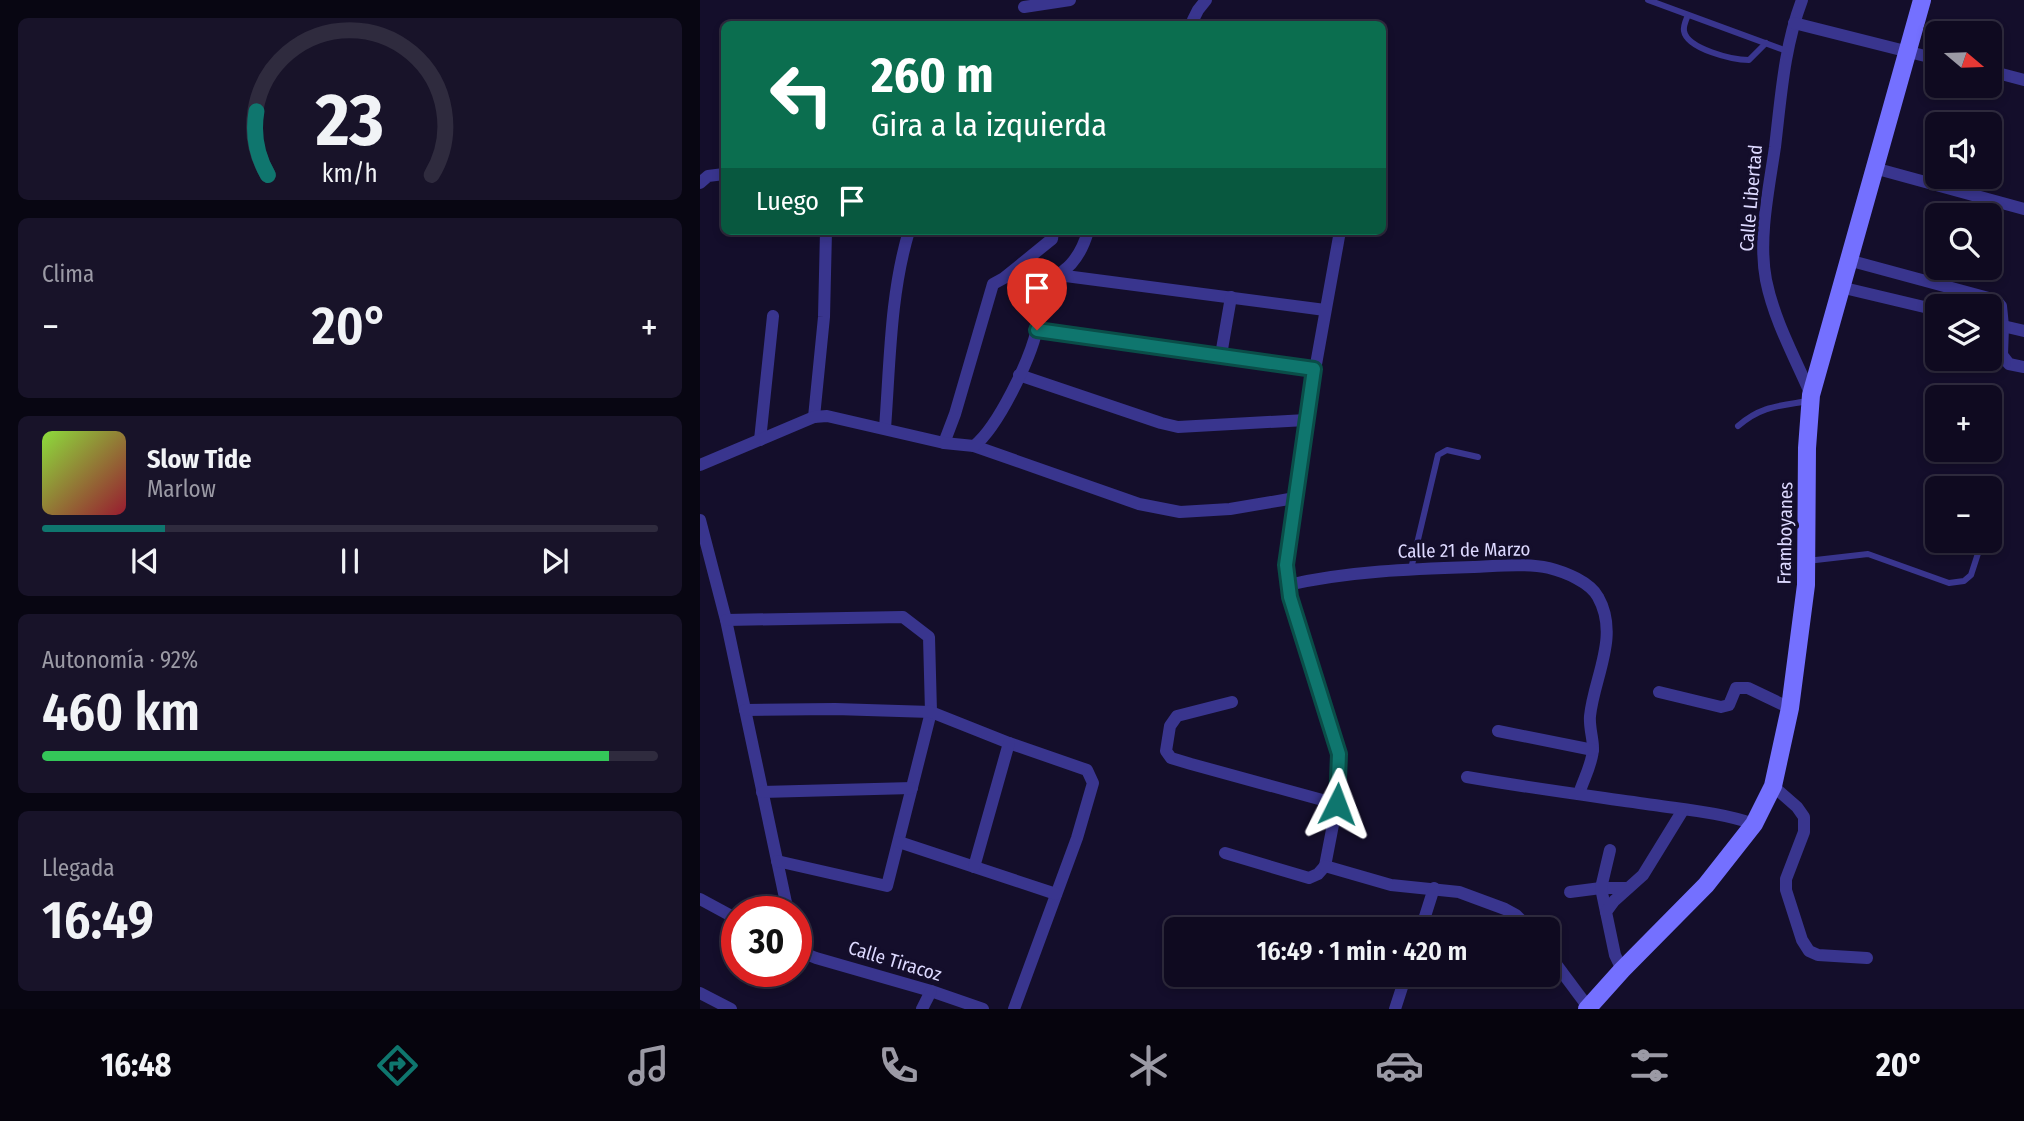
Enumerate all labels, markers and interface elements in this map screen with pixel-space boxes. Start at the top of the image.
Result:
north arrow [1925,21,2002,98]
map controls [1925,21,2002,553]
text: 260 m [871,46,994,105]
icon: left [756,49,847,140]
text: 23 [315,77,384,164]
text: Gira a la izquierda [871,106,1107,144]
button: sound [1925,112,2002,189]
street label: Calle Libertad [1735,144,1767,252]
text: km/h [322,159,378,189]
icon: arrive [833,182,871,220]
text: Luego [756,186,819,217]
button: search [1925,203,2002,280]
pin [1007,258,1067,330]
text: Clima [42,260,94,288]
icon: arrive [1018,269,1056,307]
button: layers [1925,294,2002,371]
text: 20° [312,295,388,358]
text: − [42,304,59,350]
text: + [641,304,658,350]
button: + [1925,385,2002,462]
text: Slow Tide [147,444,251,475]
text: Marlow [147,475,216,503]
button: − [1925,476,2002,553]
street label: Framboyanes [1773,481,1797,585]
street label: Calle 21 de Marzo [1397,537,1531,563]
icon: previous [126,542,164,580]
icon: pause [331,542,369,580]
icon: next [536,542,574,580]
text: Autonomía · 92% [42,646,198,674]
text: 460 km [42,681,200,744]
position arrow [1300,767,1374,841]
text: Llegada [42,854,114,882]
text: 16:49 [42,889,154,952]
speed limit sign: 30 [721,896,812,987]
street label: Calle Tiracoz [846,936,945,986]
text: 16:49 · 1 min · 420 m [1256,936,1468,967]
icon: directions [373,1041,422,1090]
icon: music [624,1041,673,1090]
icon: phone [874,1041,923,1090]
icon: climate [1124,1041,1173,1090]
icon: car [1375,1041,1424,1090]
icon: filters [1625,1041,1674,1090]
text: 16:48 [101,1046,172,1084]
text: 20° [1876,1046,1923,1084]

